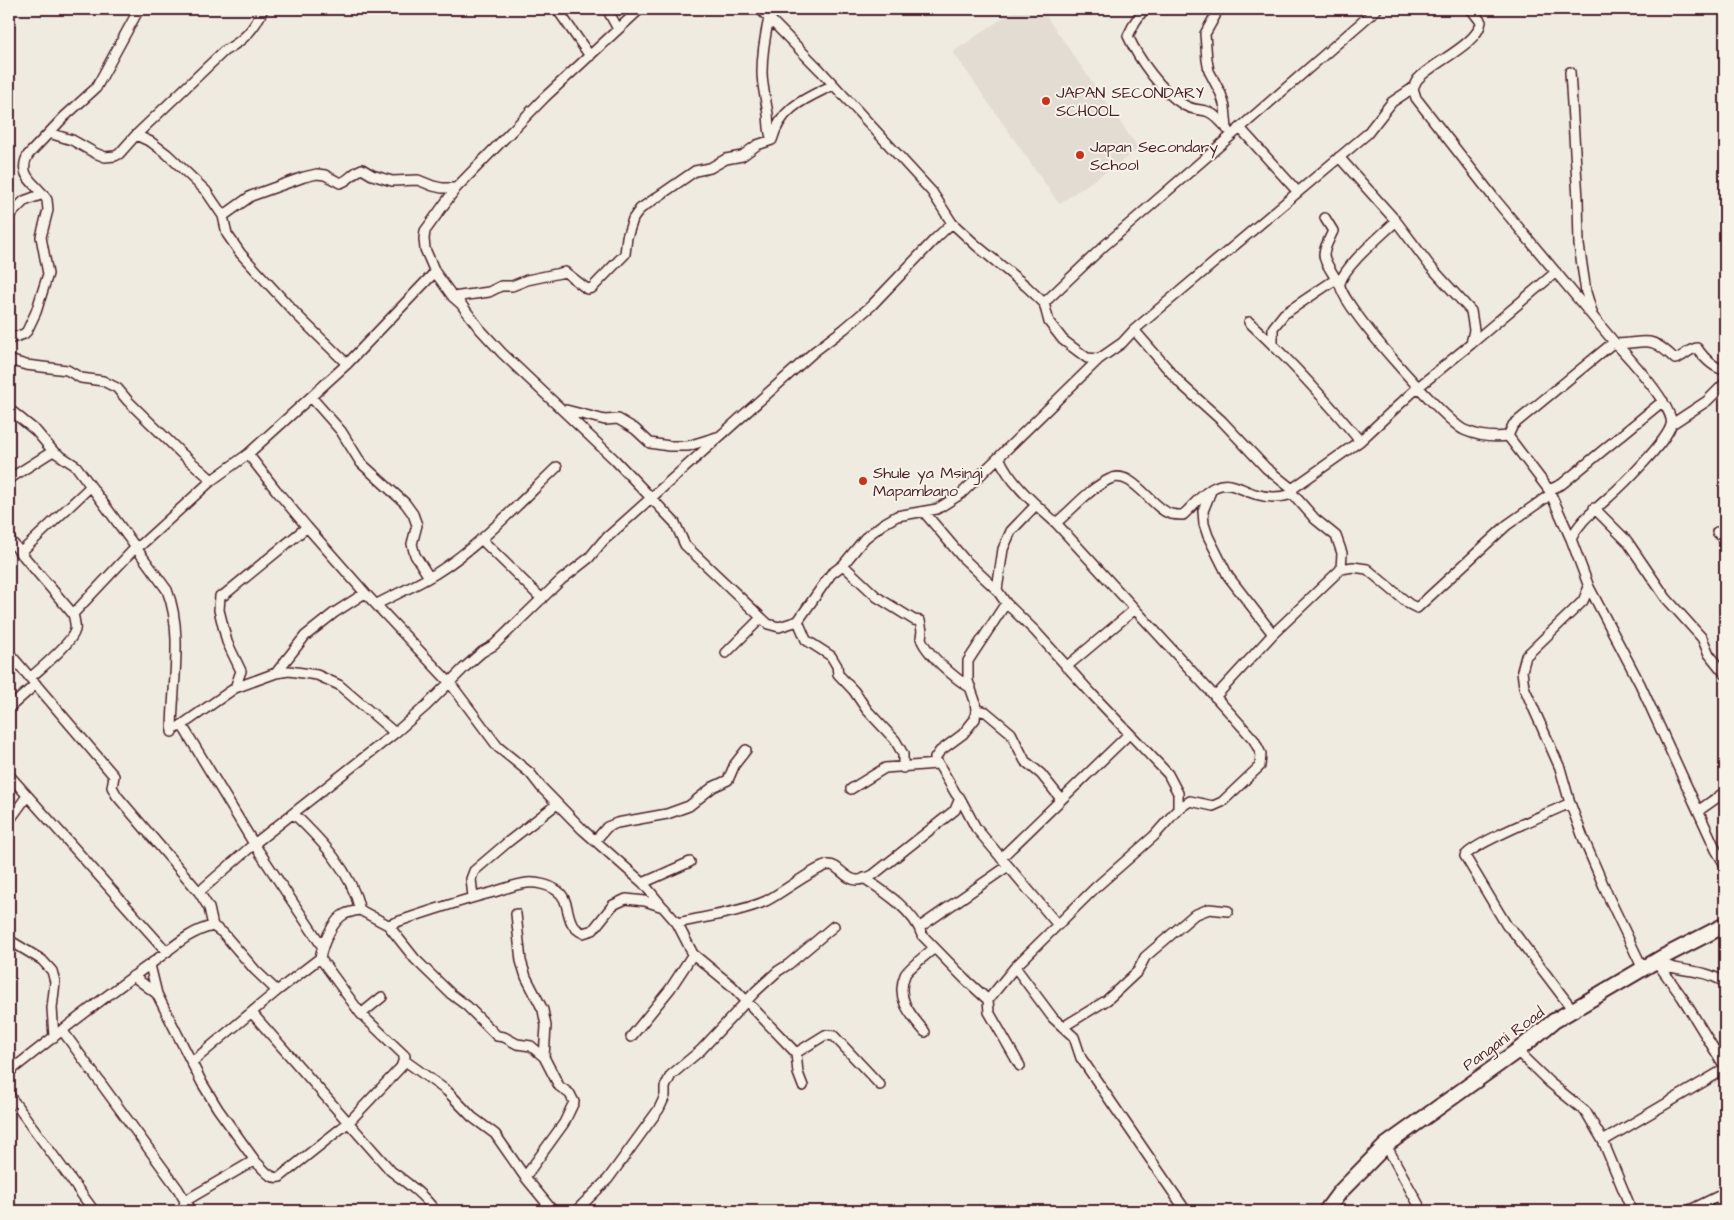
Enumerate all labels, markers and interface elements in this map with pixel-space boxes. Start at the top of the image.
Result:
place label: JAPAN SECONDARY SCHOOL [1056,82,1204,122]
marker: JAPAN SECONDARY SCHOOL [1040,95,1052,107]
place label: Japan Secondary School [1090,136,1218,176]
marker: Japan Secondary School [1074,149,1086,161]
place label: Shule ya Msingi Mapambano [873,462,983,502]
marker: Shule ya Msingi Mapambano [857,475,869,487]
street label: Pangani Road [1458,1002,1550,1077]

